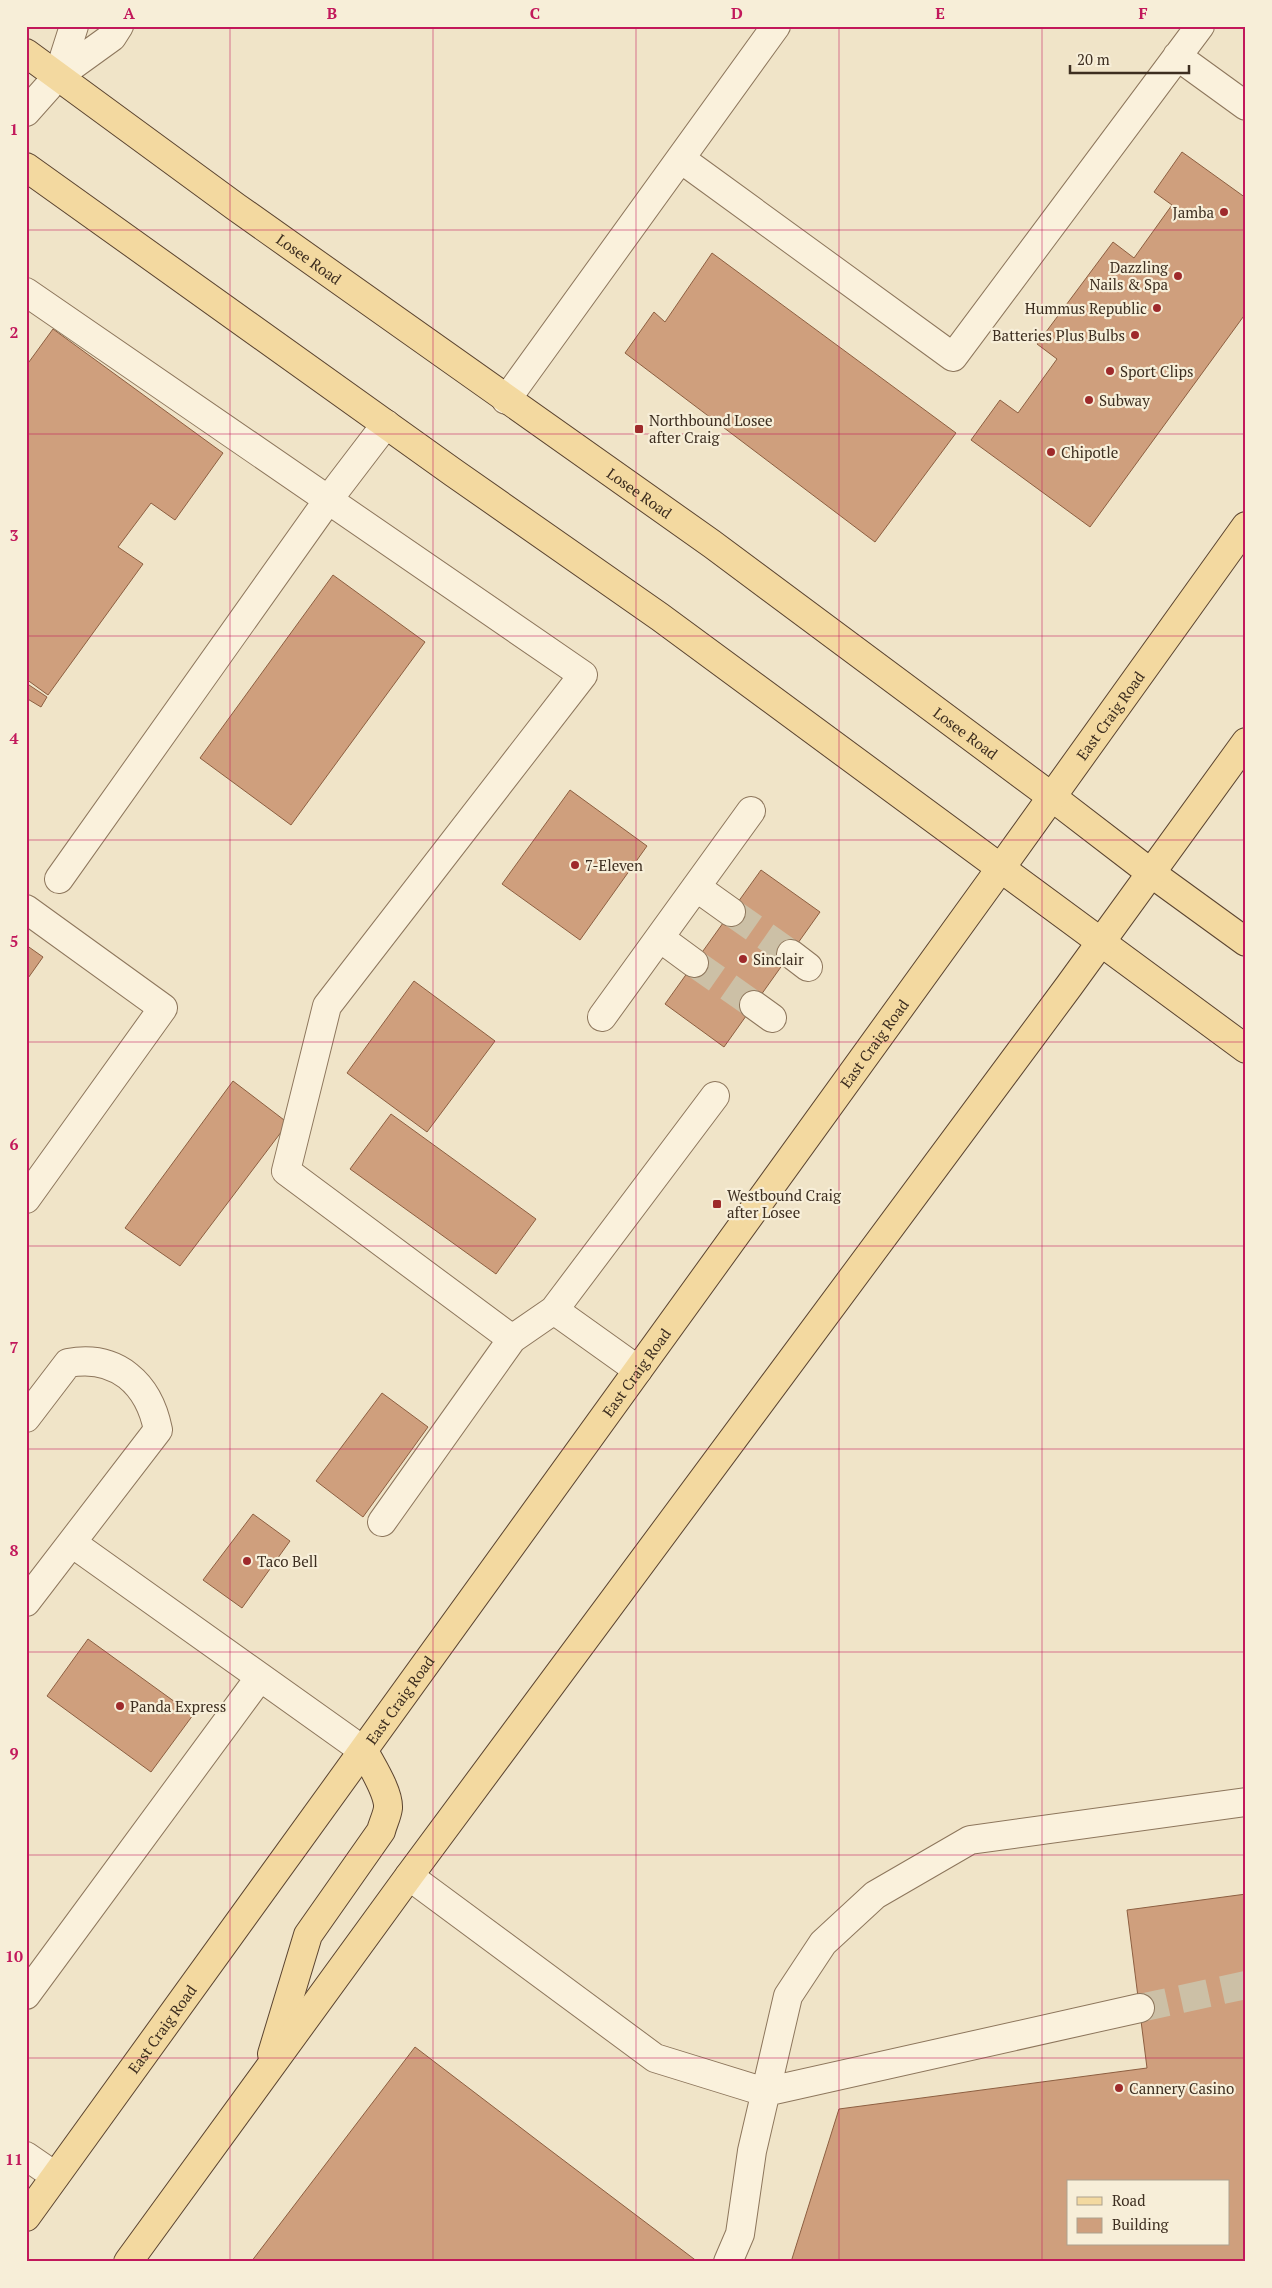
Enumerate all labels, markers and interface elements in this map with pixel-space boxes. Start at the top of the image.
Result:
text: A [123,2,135,24]
text: B [327,2,337,24]
text: C [530,2,540,24]
text: D [731,2,743,24]
text: E [935,2,945,24]
text: F [1138,2,1148,24]
scale bar [1070,42,1188,74]
text: 20 m [1077,49,1110,69]
text: 1 [9,118,19,140]
place label: Jamba [1173,202,1214,222]
marker: Jamba [1218,206,1230,218]
street label: Losee Road [273,229,346,289]
place label: Dazzling Nails & Spa [1089,257,1169,294]
marker: Dazzling Nails & Spa [1172,270,1184,282]
place label: Hummus Republic [1025,298,1147,318]
marker: Hummus Republic [1151,302,1163,314]
text: 2 [9,321,19,343]
place label: Batteries Plus Bulbs [992,325,1125,345]
marker: Batteries Plus Bulbs [1129,329,1141,341]
place label: Sport Clips [1120,361,1193,381]
marker: Sport Clips [1104,365,1116,377]
place label: Subway [1099,390,1150,410]
marker: Subway [1083,394,1095,406]
place label: Northbound Losee after Craig [649,410,772,447]
marker: Northbound Losee after Craig [633,423,645,435]
place label: Chipotle [1061,442,1118,462]
marker: Chipotle [1045,446,1057,458]
street label: Losee Road [603,463,676,523]
text: 3 [9,524,19,546]
street label: East Craig Road [1072,667,1149,764]
street label: Losee Road [930,702,1002,763]
text: 4 [9,727,19,749]
place label: 7-Eleven [585,855,643,875]
marker: 7-Eleven [569,859,581,871]
text: 5 [9,930,19,952]
place label: Sinclair [753,949,804,969]
marker: Sinclair [737,953,749,965]
street label: East Craig Road [835,995,913,1092]
text: 6 [9,1133,19,1155]
place label: Westbound Craig after Losee [727,1185,842,1222]
marker: Westbound Craig after Losee [711,1198,723,1210]
street label: East Craig Road [598,1324,675,1421]
text: 7 [9,1336,19,1358]
text: 8 [9,1539,19,1561]
place label: Taco Bell [257,1551,318,1571]
marker: Taco Bell [241,1555,253,1567]
street label: East Craig Road [361,1652,438,1748]
place label: Panda Express [130,1696,226,1716]
marker: Panda Express [114,1700,126,1712]
text: 9 [9,1742,19,1764]
text: 10 [5,1945,23,1967]
street label: East Craig Road [123,1981,201,2077]
place label: Cannery Casino [1129,2078,1234,2098]
marker: Cannery Casino [1113,2082,1125,2094]
text: 11 [5,2148,23,2170]
legend [1067,2180,1230,2246]
text: Road [1112,2190,1145,2210]
text: Building [1112,2214,1170,2234]

